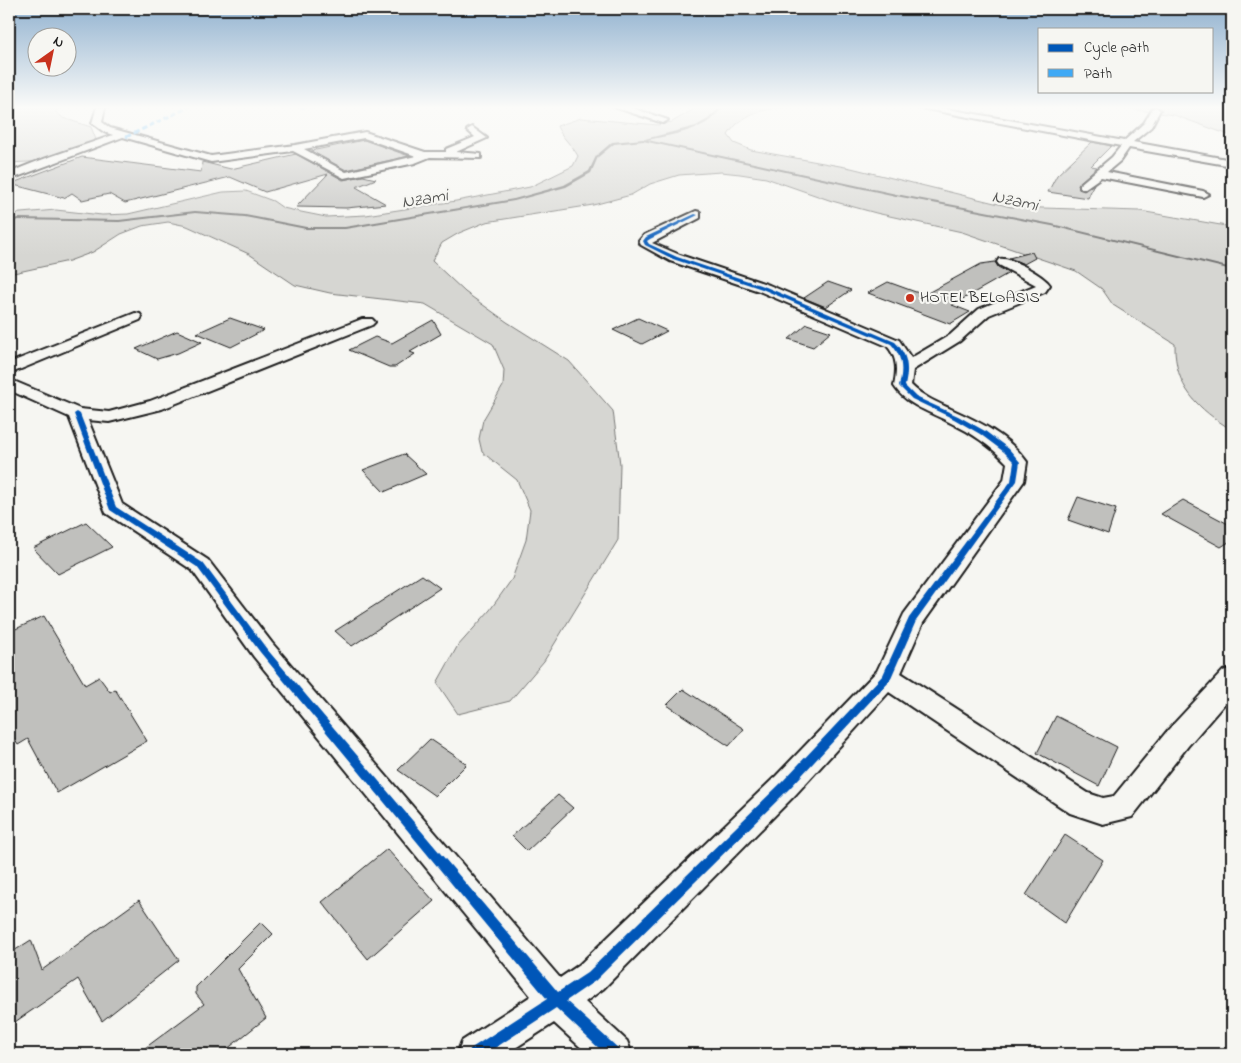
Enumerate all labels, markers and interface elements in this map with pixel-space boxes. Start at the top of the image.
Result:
north arrow [28,28,78,78]
legend [1038,28,1214,92]
text: N [49,31,68,54]
text: Cycle path [1084,37,1149,60]
text: Path [1084,63,1112,85]
water label: Nzami [400,183,452,216]
water label: Nzami [989,184,1042,220]
place label: HOTEL BELOASIS [920,286,1040,310]
marker: HOTEL BELOASIS [904,292,916,304]

